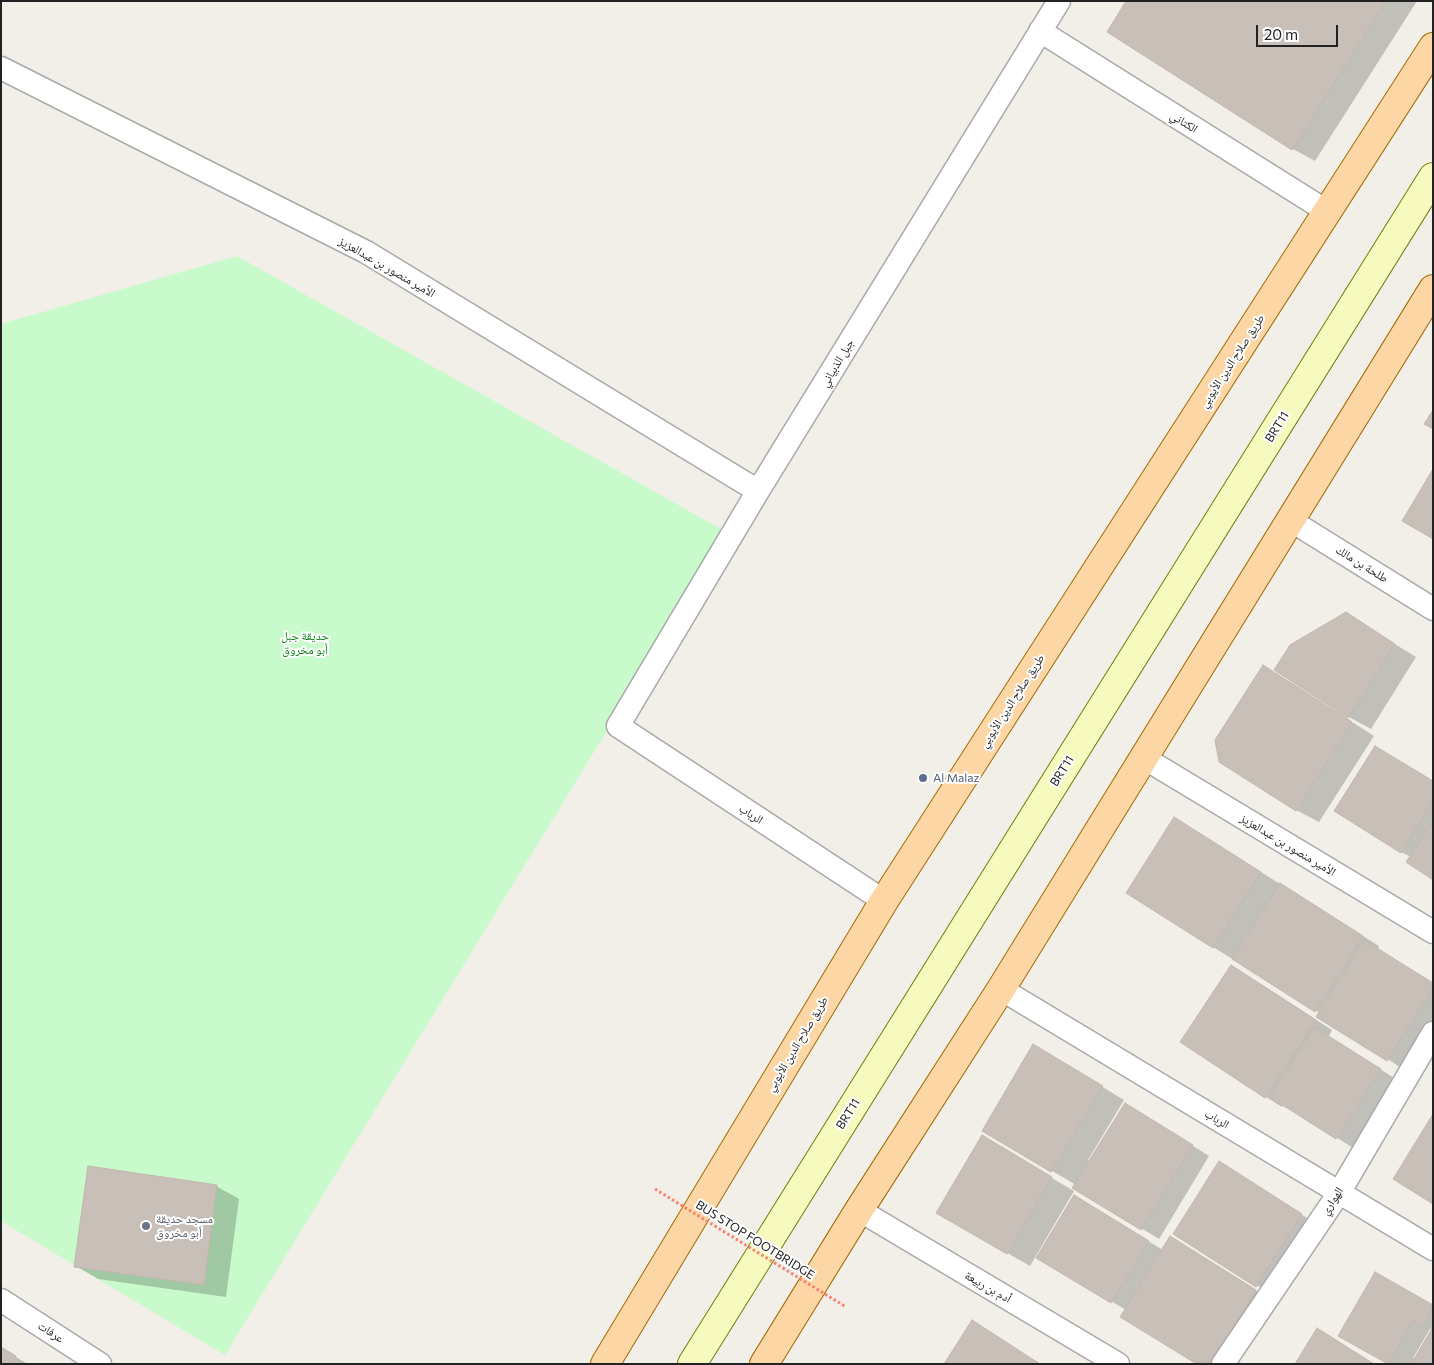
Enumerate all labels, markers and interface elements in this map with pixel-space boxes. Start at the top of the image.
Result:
scale bar [1259,15,1342,47]
text: 20 m [1264,25,1298,43]
street label: الكتاني [1168,108,1200,136]
street label: الأمير منصور بن عبدالعزيز [336,234,438,300]
street label: طريق صلاح الدين الأيوبي [1196,312,1268,410]
street label: جبل الذبياني [817,336,857,390]
street label: BRT11 [1262,409,1292,445]
street label: طلحة بن مالك [1333,542,1391,586]
park label: حديقة جبل أبو مخروق [281,629,329,657]
street label: طريق صلاح الدين الأيوبي [976,652,1048,750]
street label: BRT11 [1047,753,1077,789]
place label: Al Malaz [933,771,980,785]
marker: Al Malaz [917,772,929,784]
street label: الرباب [736,801,766,827]
street label: الأمير منصور بن عبدالعزيز [1238,811,1338,879]
street label: طريق صلاح الدين الأيوبي [763,994,831,1094]
street label: BRT11 [833,1096,863,1132]
street label: الرباب [1202,1106,1232,1132]
street label: الهواري [1318,1184,1346,1218]
street label: BUS STOP FOOTBRIDGE [693,1197,817,1283]
place label: مسجد حديقة أبو مخروق [156,1212,213,1240]
marker: مسجد حديقة أبو مخروق [140,1220,152,1232]
street label: أدم بن ربيعة [962,1268,1014,1306]
street label: عرفات [35,1318,67,1346]

